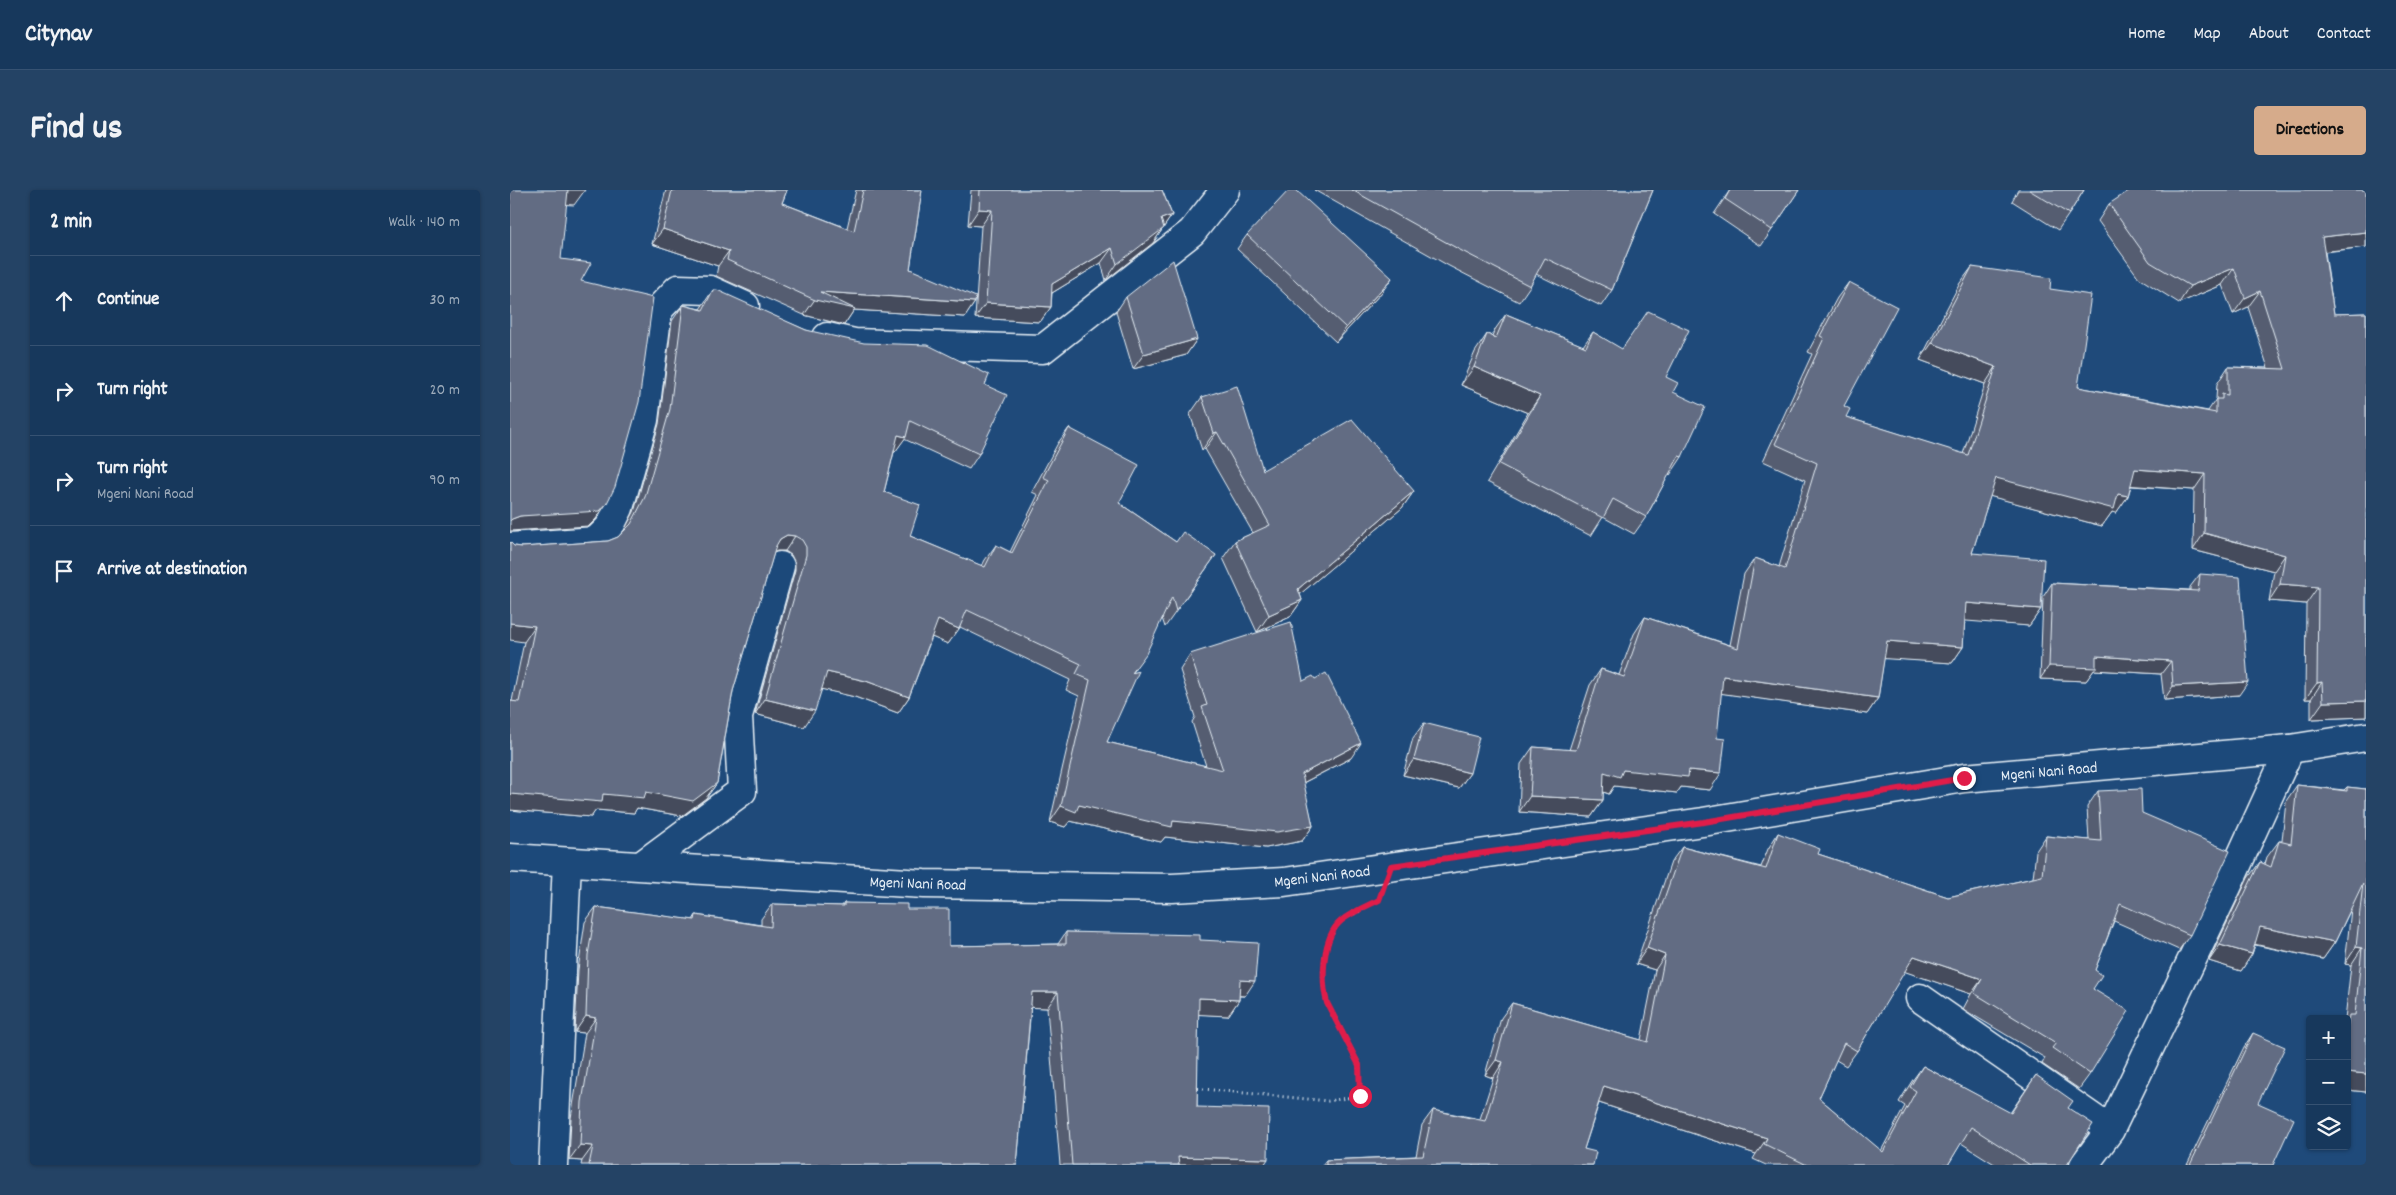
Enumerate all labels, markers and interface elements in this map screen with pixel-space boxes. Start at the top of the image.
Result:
text: Citynav [25,18,92,52]
text: Home [2128,22,2165,47]
text: Map [2193,22,2221,47]
text: About [2249,22,2289,47]
text: Contact [2317,22,2371,47]
text: Find us [30,105,122,155]
button: Directions [2254,106,2366,155]
text: 2 min [50,208,92,238]
text: Walk · 140 m [388,211,460,234]
icon: ahead [50,287,78,315]
text: Continue [97,287,159,314]
text: 30 m [430,289,460,312]
icon: right [50,377,78,405]
text: Turn right [97,377,168,404]
text: 20 m [430,379,460,402]
text: Turn right [97,456,168,483]
icon: right [50,467,78,495]
text: 90 m [429,469,460,492]
text: Mgeni Nani Road [97,483,194,506]
icon: arrive [50,557,78,585]
text: Arrive at destination [97,557,247,584]
street label: Mgeni Nani Road [2000,757,2098,788]
route end [1953,767,1976,790]
street label: Mgeni Nani Road [1273,860,1372,895]
street label: Mgeni Nani Road [869,871,967,898]
map controls [2306,1015,2351,1150]
button: + [2306,1015,2351,1060]
button: − [2306,1060,2351,1105]
route start [1349,1085,1372,1108]
button: layers [2306,1105,2351,1150]

